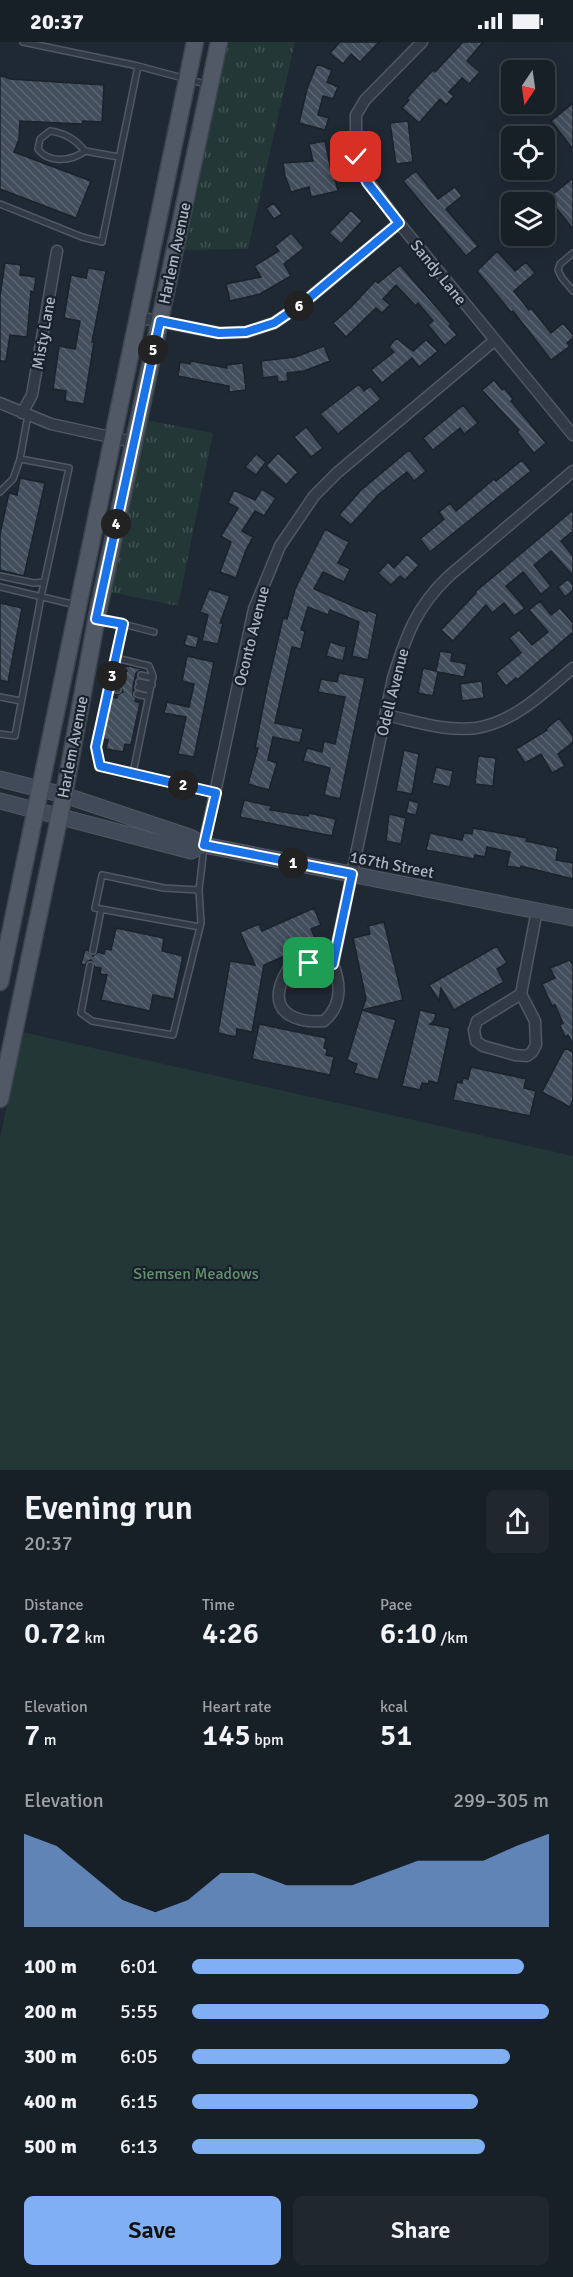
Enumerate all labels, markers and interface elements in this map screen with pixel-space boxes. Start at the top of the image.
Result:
text: 20:37 [30,8,84,35]
north arrow [501,60,555,114]
map controls [501,60,555,246]
button: locate [501,126,555,180]
pin [330,131,381,182]
icon: check [339,140,372,173]
button: layers [501,192,555,246]
street label: Harlem Avenue [154,200,196,306]
street label: Sandy Lane [406,236,471,309]
pin: 6 [284,291,314,321]
street label: Misty Lane [28,295,60,371]
text: 6 [295,296,303,316]
pin: 5 [138,335,168,365]
text: 5 [149,340,157,360]
pin: 4 [101,509,131,539]
text: 4 [112,514,120,534]
street label: Oconto Avenue [230,584,274,688]
street label: Odell Avenue [372,646,414,738]
pin: 3 [97,661,127,691]
text: 3 [108,666,116,686]
street label: Harlem Avenue [53,694,93,800]
pin: 2 [168,770,198,800]
text: 2 [179,775,187,795]
street label: 167th Street [348,847,436,883]
pin: 1 [278,848,308,878]
text: 1 [289,853,297,873]
pin [283,937,334,988]
icon: arrive [292,946,325,979]
park label: Siemsen Meadows [133,1264,259,1284]
text: Evening run [24,1488,193,1529]
button: share [486,1490,549,1553]
text: 20:37 [24,1531,73,1556]
text: Distance [24,1595,84,1615]
text: Time [202,1595,235,1615]
text: Pace [380,1595,412,1615]
text: 0.72 [24,1615,81,1652]
text: 4:26 [202,1615,259,1652]
text: 6:10 [380,1615,437,1652]
text: km [81,1628,105,1648]
text: /km [437,1628,468,1648]
text: Elevation [24,1697,88,1717]
text: Heart rate [202,1697,271,1717]
text: kcal [380,1697,408,1717]
text: 7 [24,1717,40,1754]
text: 145 [202,1717,251,1754]
text: 51 [380,1717,412,1754]
text: m [40,1730,56,1750]
text: bpm [251,1730,284,1750]
text: Elevation [24,1788,104,1813]
text: 299–305 m [453,1788,549,1813]
text: 100 m [24,1954,77,1979]
text: 6:01 [120,1954,158,1979]
text: 200 m [24,1999,77,2024]
text: 5:55 [120,1999,158,2024]
text: 300 m [24,2044,77,2069]
text: 6:05 [120,2044,158,2069]
text: 400 m [24,2089,77,2114]
text: 6:15 [120,2089,158,2114]
text: 500 m [24,2134,77,2159]
text: 6:13 [120,2134,158,2159]
button: Save [24,2196,281,2265]
button: Share [293,2196,549,2265]

